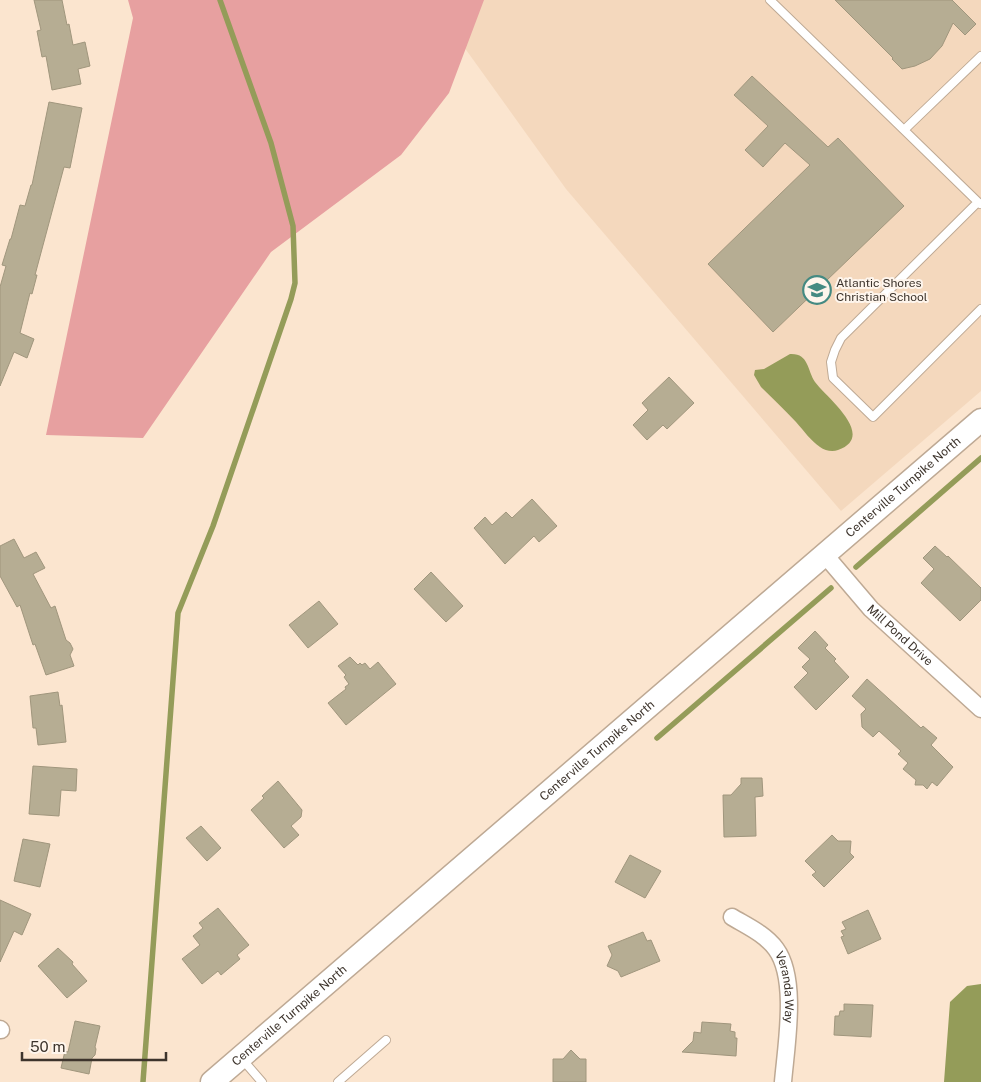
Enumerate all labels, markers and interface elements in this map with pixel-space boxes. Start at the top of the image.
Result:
school or university icon: Atlantic Shores Christian School [802,275,832,305]
place label: Atlantic Shores Christian School [836,276,928,304]
street label: Centerville Turnpike North [843,434,963,540]
street label: Mill Pond Drive [864,602,936,669]
street label: Centerville Turnpike North [537,697,657,804]
street label: Veranda Way [772,949,796,1024]
street label: Centerville Turnpike North [229,962,350,1069]
scale bar [22,1030,166,1062]
text: 50 m [30,1038,65,1055]

